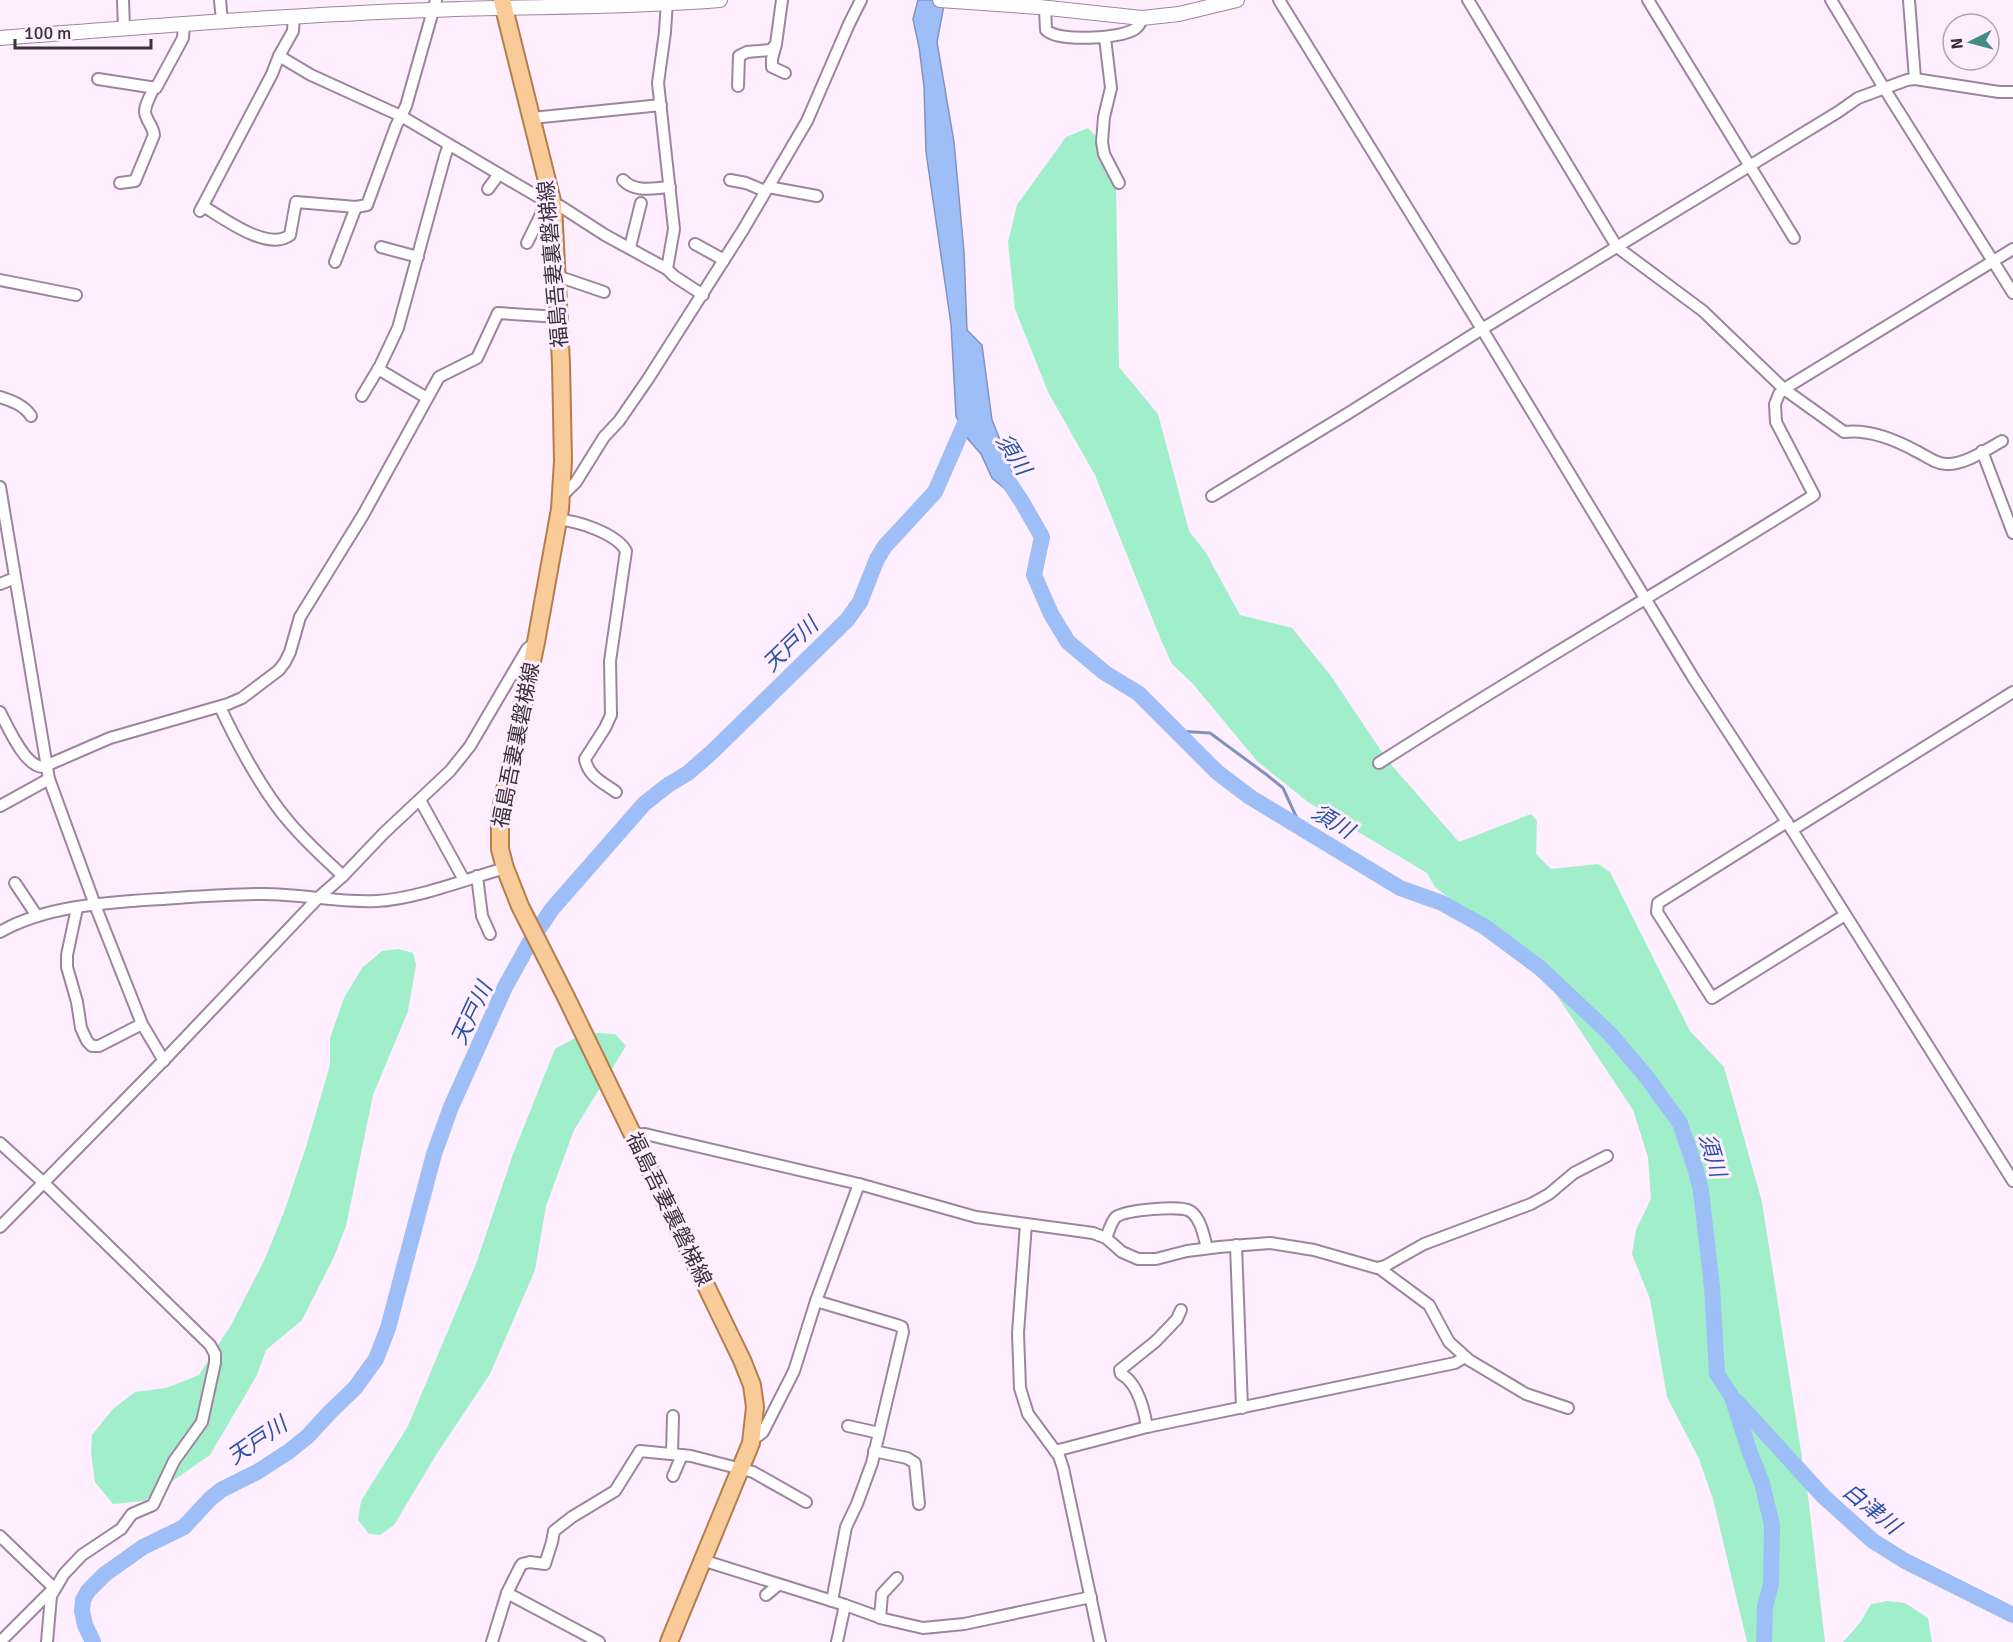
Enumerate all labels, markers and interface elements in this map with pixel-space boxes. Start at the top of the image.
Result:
scale bar [15,12,152,50]
north arrow [1941,12,2001,72]
text: 100 m [24,22,71,44]
text: N [1947,37,1968,50]
street label: 福島吾妻裏磐梯線 [533,179,573,349]
water label: 須川 [990,428,1038,482]
water label: 天戸川 [757,610,825,677]
street label: 福島吾妻裏磐梯線 [487,660,545,830]
water label: 須川 [1307,799,1360,845]
water label: 天戸川 [445,976,498,1049]
street label: 福島吾妻裏磐梯線 [620,1128,718,1290]
water label: 須川 [1693,1130,1732,1182]
water label: 天戸川 [222,1410,294,1470]
water label: 白津川 [1838,1477,1907,1541]

